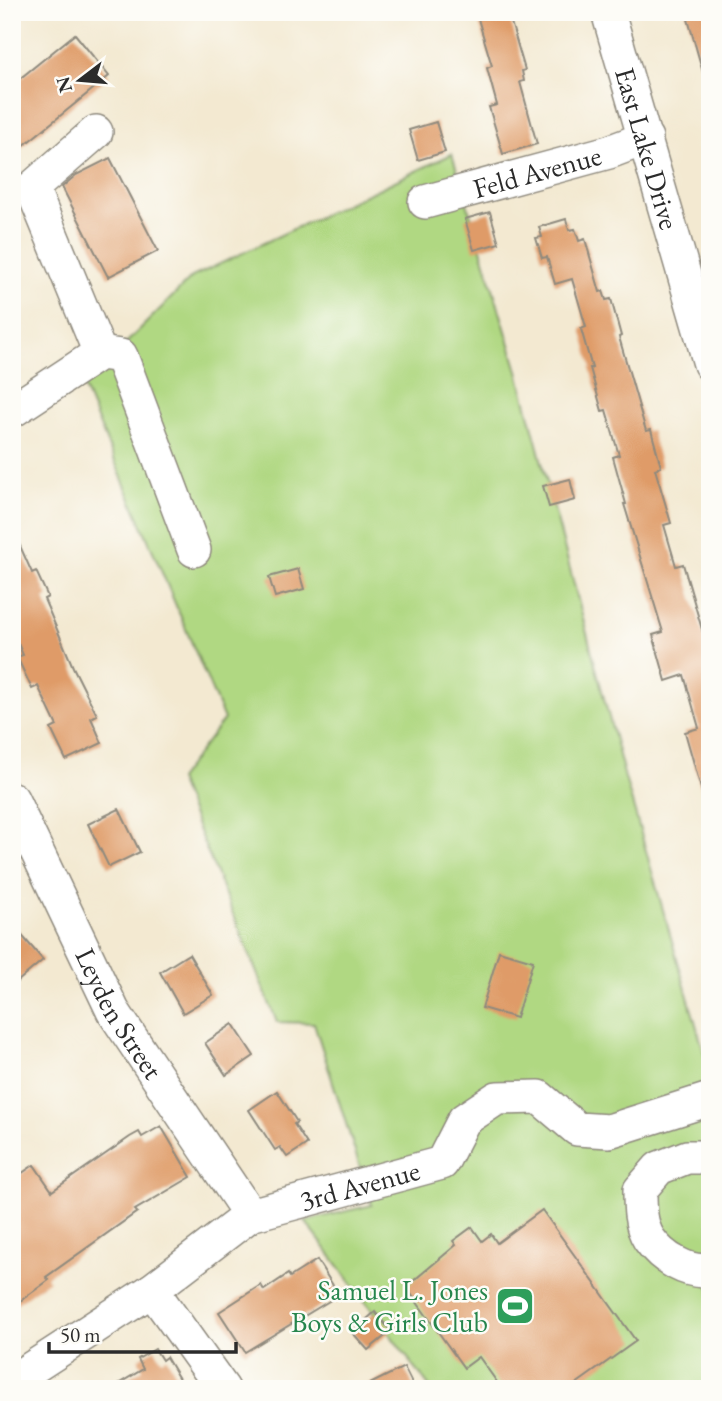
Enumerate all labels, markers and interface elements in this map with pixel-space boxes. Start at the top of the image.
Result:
north arrow [46,46,116,116]
street label: East Lake Drive [607,63,688,234]
text: N [50,73,78,95]
street label: Feld Avenue [469,137,605,206]
street label: Leyden Street [68,942,172,1086]
street label: 3rd Avenue [296,1152,424,1219]
place label: Samuel L. Jones Boys & Girls Club [291,1272,488,1340]
sports icon: Samuel L. Jones Boys & Girls Club [494,1285,536,1327]
scale bar [49,1310,236,1354]
text: 50 m [60,1321,101,1348]

